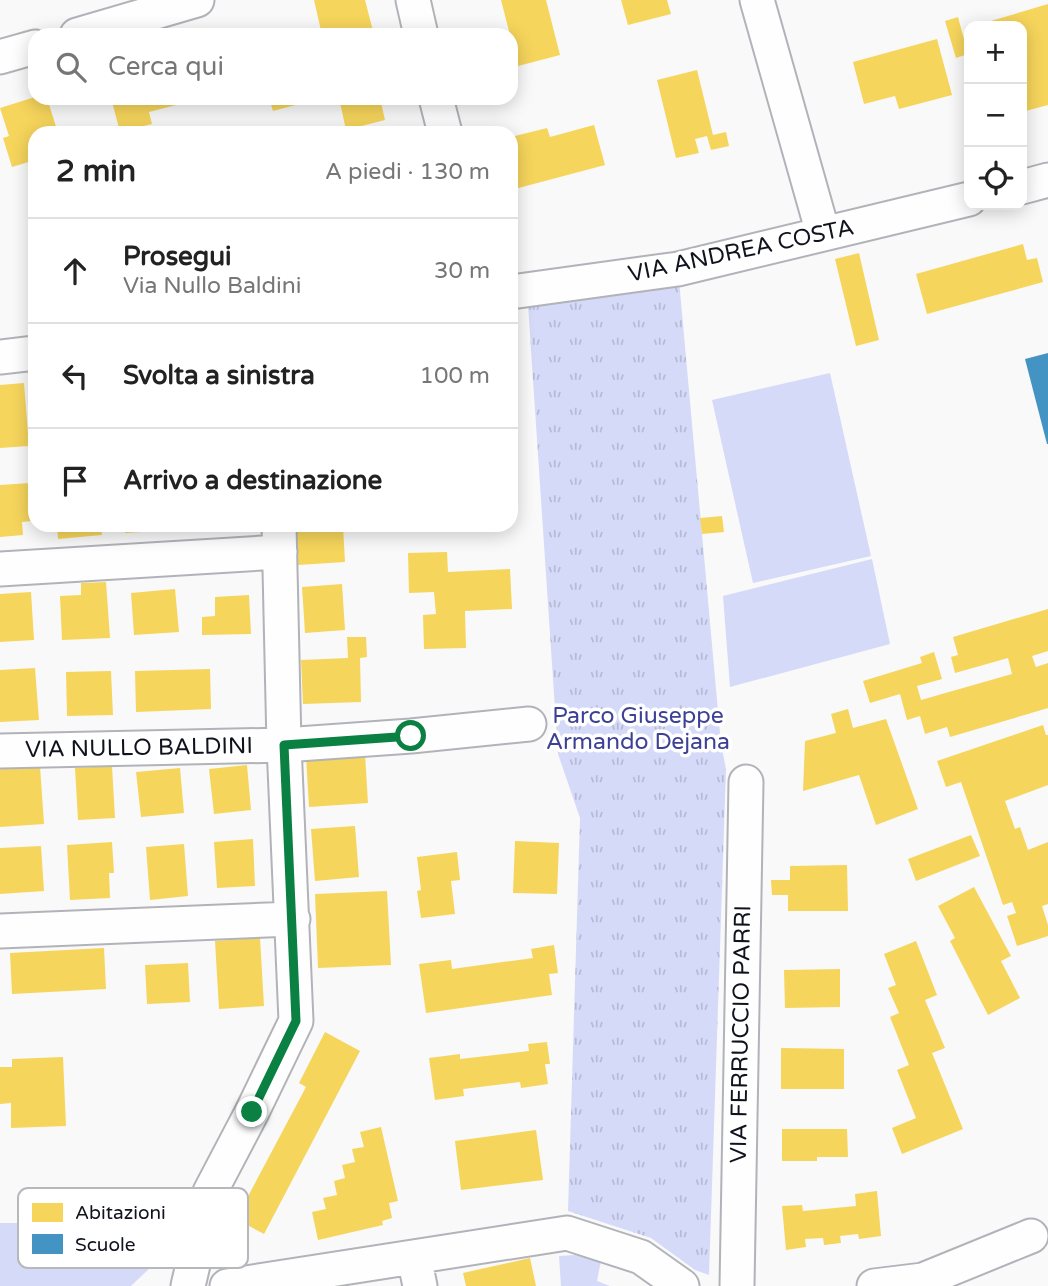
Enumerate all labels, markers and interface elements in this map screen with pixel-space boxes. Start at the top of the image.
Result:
map controls [964,21,1027,210]
button: + [964,21,1027,84]
search box [28,28,518,105]
icon: search [52,48,90,86]
text: Cerca qui [108,51,224,82]
button: − [964,84,1027,147]
button: locate [964,147,1027,210]
text: 2 min [56,153,136,190]
text: A piedi · 130 m [325,158,490,186]
street label: VIA ANDREA COSTA [626,213,856,289]
text: Prosegui [123,241,232,272]
icon: ahead [56,252,94,290]
text: 30 m [434,257,490,285]
text: Via Nullo Baldini [123,272,302,300]
icon: left [56,357,94,395]
text: Svolta a sinistra [123,360,315,391]
text: 100 m [420,362,490,390]
icon: arrive [56,462,94,500]
text: Arrivo a destinazione [123,465,382,496]
park label: Parco Giuseppe Armando Dejana [546,702,730,756]
route start [395,720,426,751]
street label: VIA NULLO BALDINI [25,732,253,764]
street label: VIA FERRUCCIO PARRI [725,905,757,1163]
route end [236,1096,267,1127]
legend [18,1188,248,1268]
text: Abitazioni [75,1202,166,1224]
text: Scuole [75,1234,135,1256]

